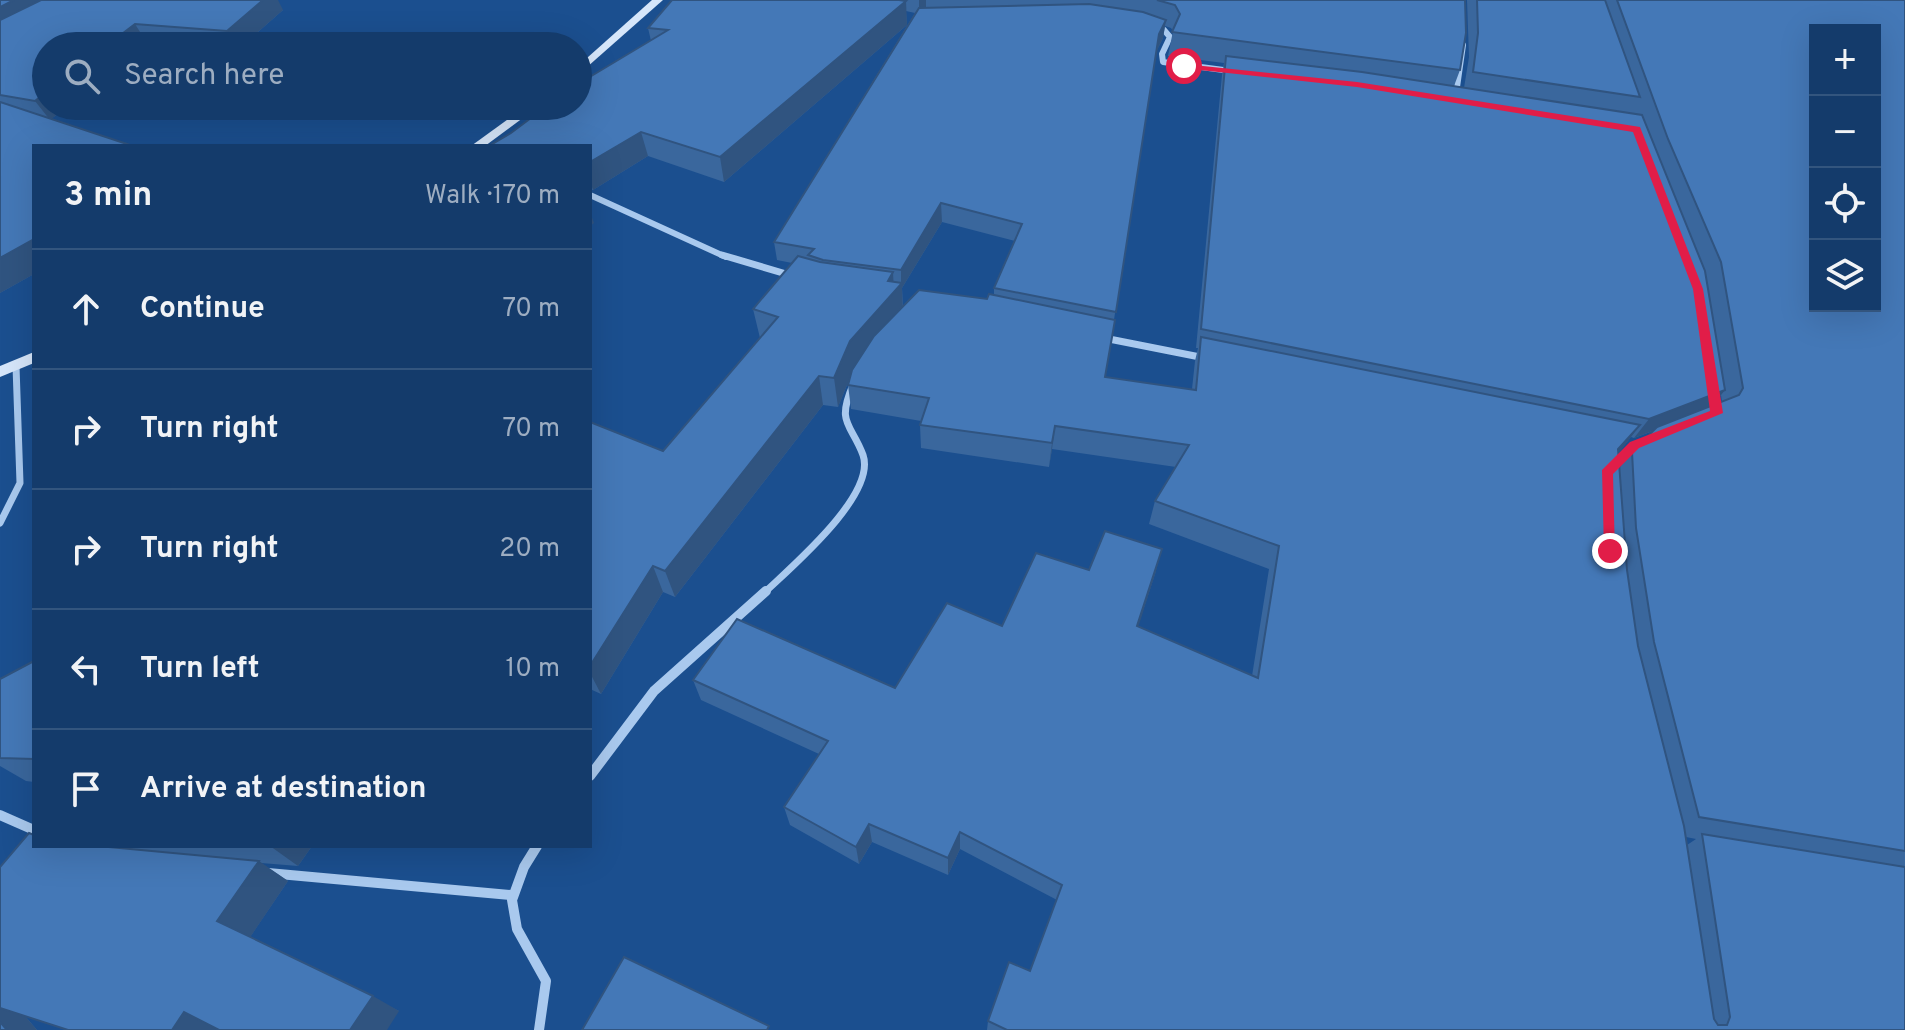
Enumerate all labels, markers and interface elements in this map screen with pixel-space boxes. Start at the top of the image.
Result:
map controls [1809,24,1881,312]
button: + [1809,24,1881,96]
search box [32,32,592,120]
route start [1166,48,1202,84]
icon: search [60,54,104,98]
text: Search here [124,58,284,95]
button: − [1809,96,1881,168]
button: locate [1809,168,1881,240]
text: 3 min [64,175,152,218]
text: Walk · 170 m [425,180,560,213]
button: layers [1809,240,1881,312]
icon: ahead [64,287,108,331]
text: Continue [140,291,265,328]
text: 70 m [502,293,560,326]
icon: right [64,407,108,451]
text: Turn right [140,411,278,448]
text: 70 m [502,413,560,446]
icon: right [64,527,108,571]
text: Turn right [140,531,278,568]
text: 20 m [499,533,560,566]
route end [1592,533,1628,569]
icon: left [64,647,108,691]
text: Turn left [140,651,260,688]
text: 10 m [505,653,560,686]
icon: arrive [64,767,108,811]
text: Arrive at destination [140,771,426,808]

